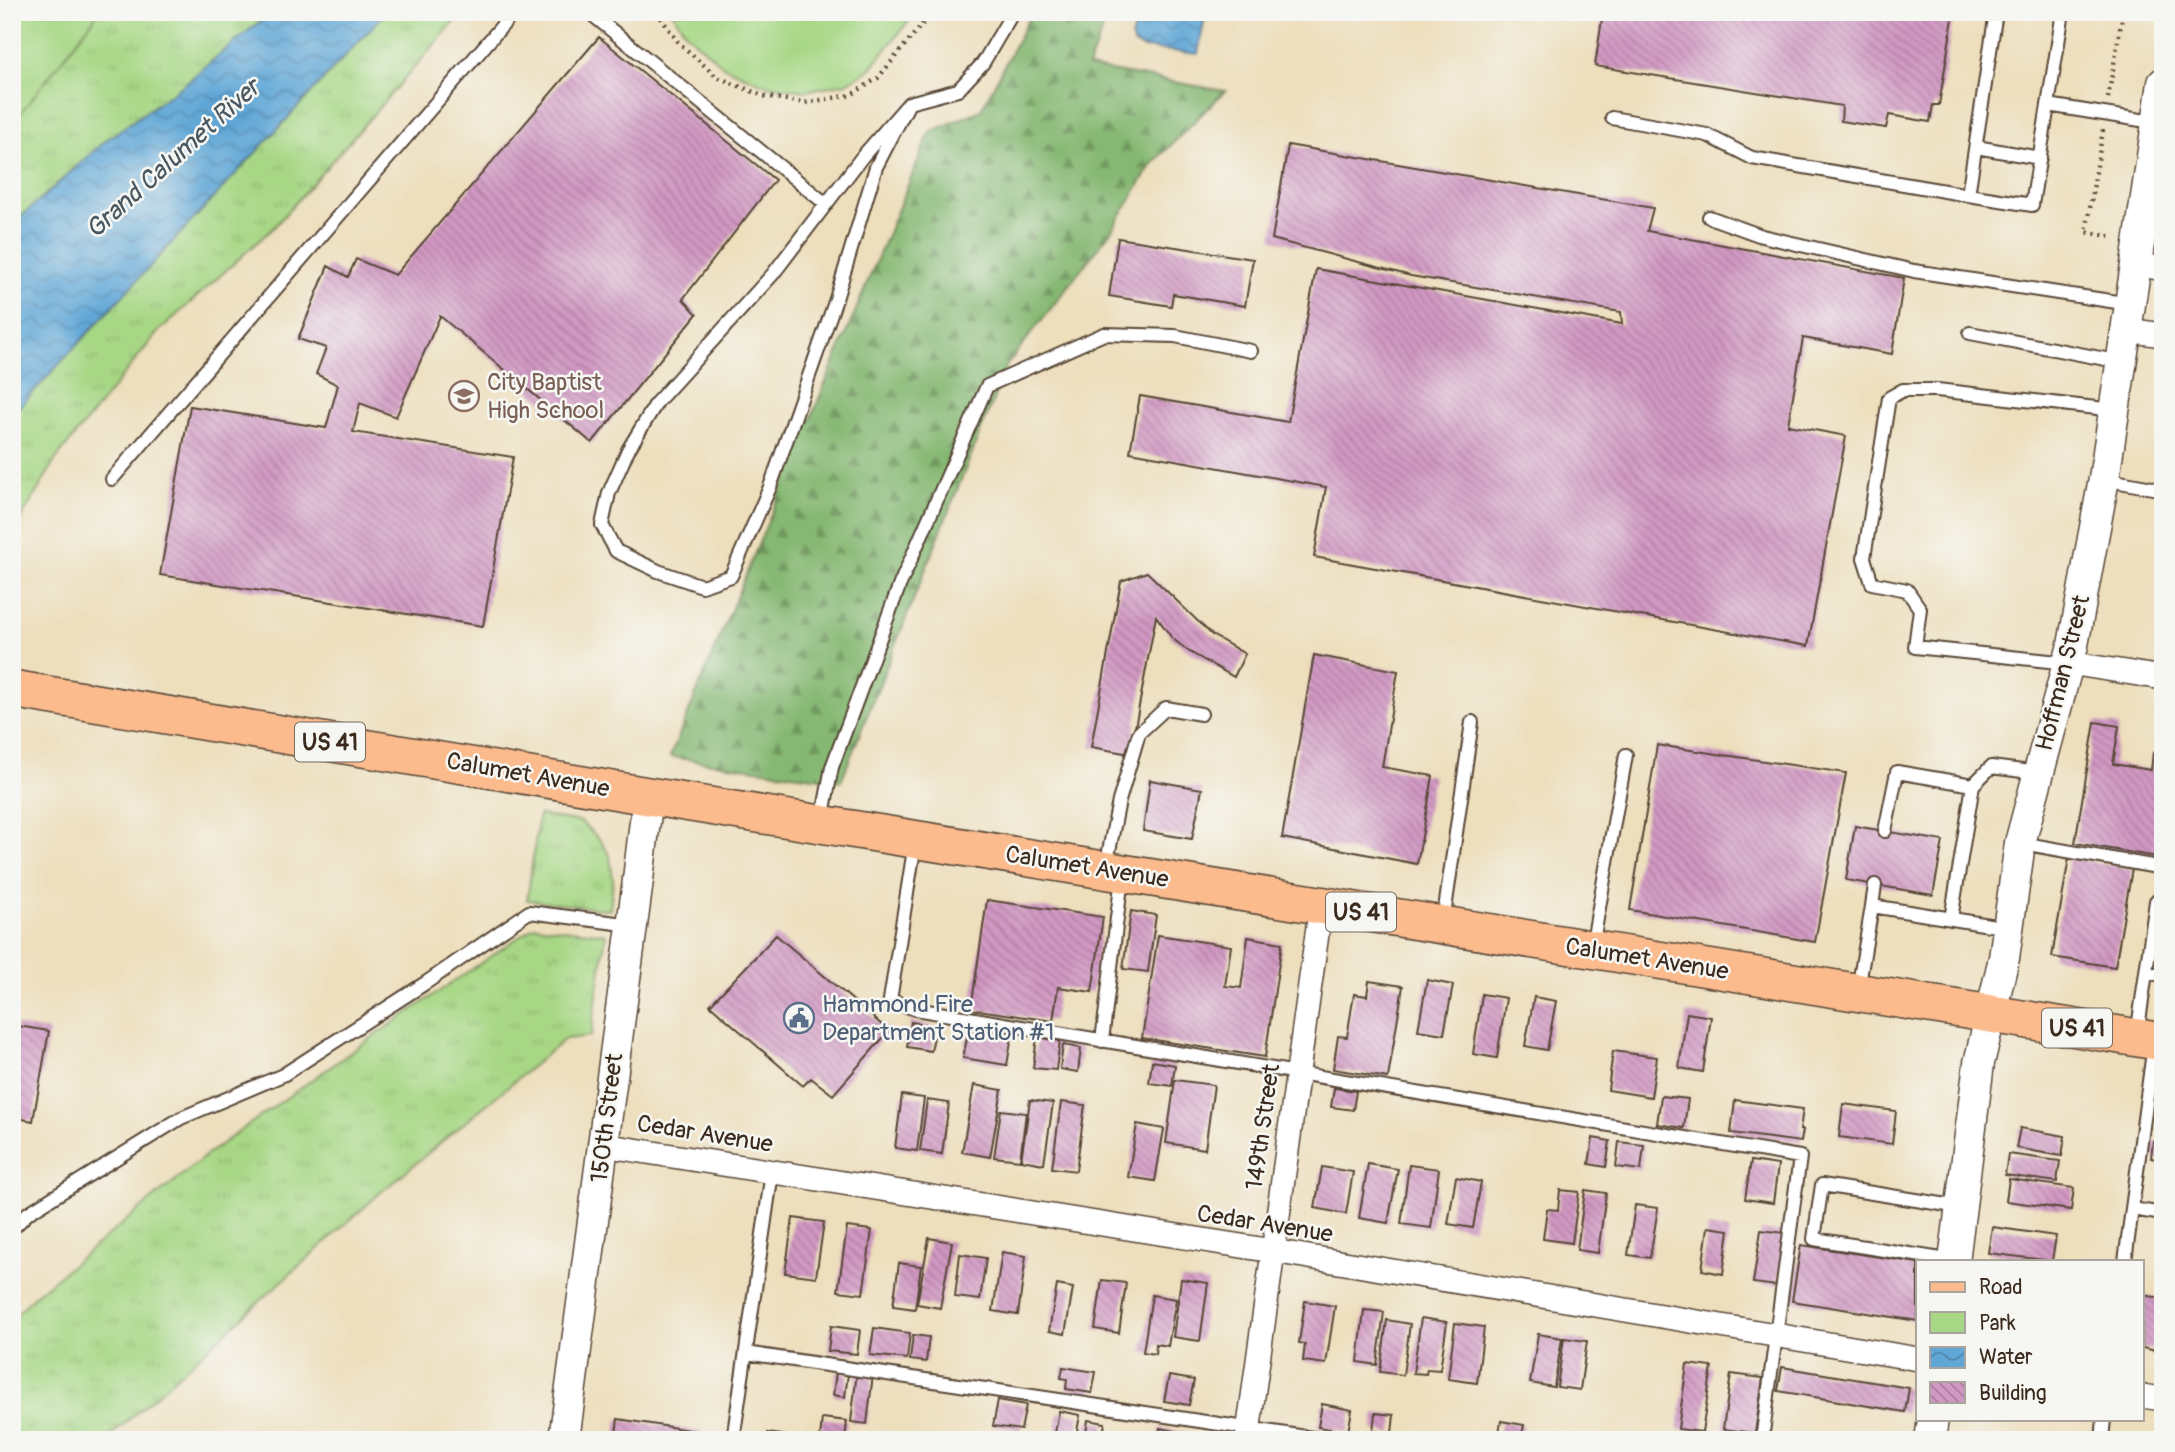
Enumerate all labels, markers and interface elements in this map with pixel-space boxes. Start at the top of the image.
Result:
water label: Grand Calumet River [79,70,270,246]
place label: City Baptist High School [487,368,604,425]
school or university icon: City Baptist High School [447,379,481,413]
street label: Hoffman Street [2030,592,2096,754]
road number: US 41 [295,722,365,762]
street label: Calumet Avenue [444,746,612,804]
street label: Calumet Avenue [1003,840,1171,894]
road number: US 41 [1326,892,1396,931]
street label: Calumet Avenue [1563,932,1731,986]
place label: Hammond Fire Department Station #1 [822,990,1054,1047]
public building icon: Hammond Fire Department Station #1 [782,1001,816,1035]
road number: US 41 [2042,1009,2112,1048]
street label: 150th Street [585,1051,629,1184]
street label: 149th Street [1240,1062,1286,1192]
street label: Cedar Avenue [635,1109,775,1159]
street label: Cedar Avenue [1195,1199,1335,1249]
legend [1916,1260,2144,1420]
text: Road [1979,1274,2023,1301]
text: Park [1979,1310,2016,1337]
text: Water [1979,1344,2033,1371]
text: Building [1979,1380,2046,1407]

